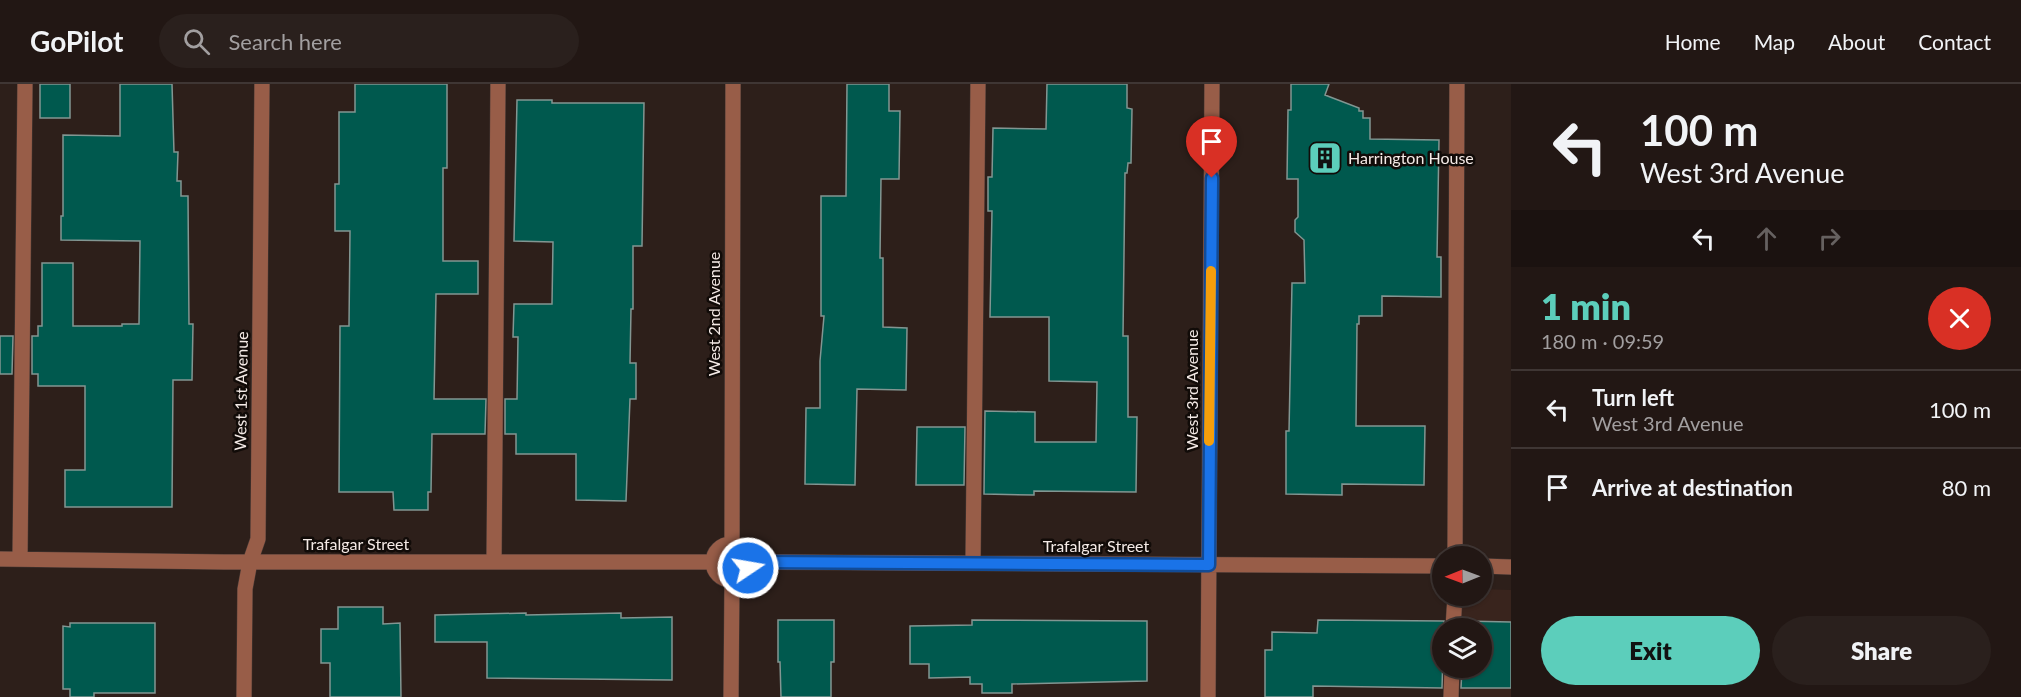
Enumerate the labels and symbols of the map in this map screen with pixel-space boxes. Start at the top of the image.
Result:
pin [1186,116,1237,178]
building icon: Harrington House [1307,140,1343,176]
place label: Harrington House [1348,148,1474,167]
street label: West 2nd Avenue [704,252,723,376]
street label: West 3rd Avenue [1182,329,1201,451]
street label: West 1st Avenue [230,331,251,451]
street label: Trafalgar Street [303,534,410,553]
position arrow [716,536,780,600]
street label: Trafalgar Street [1043,536,1150,555]
north arrow [1432,546,1492,606]

